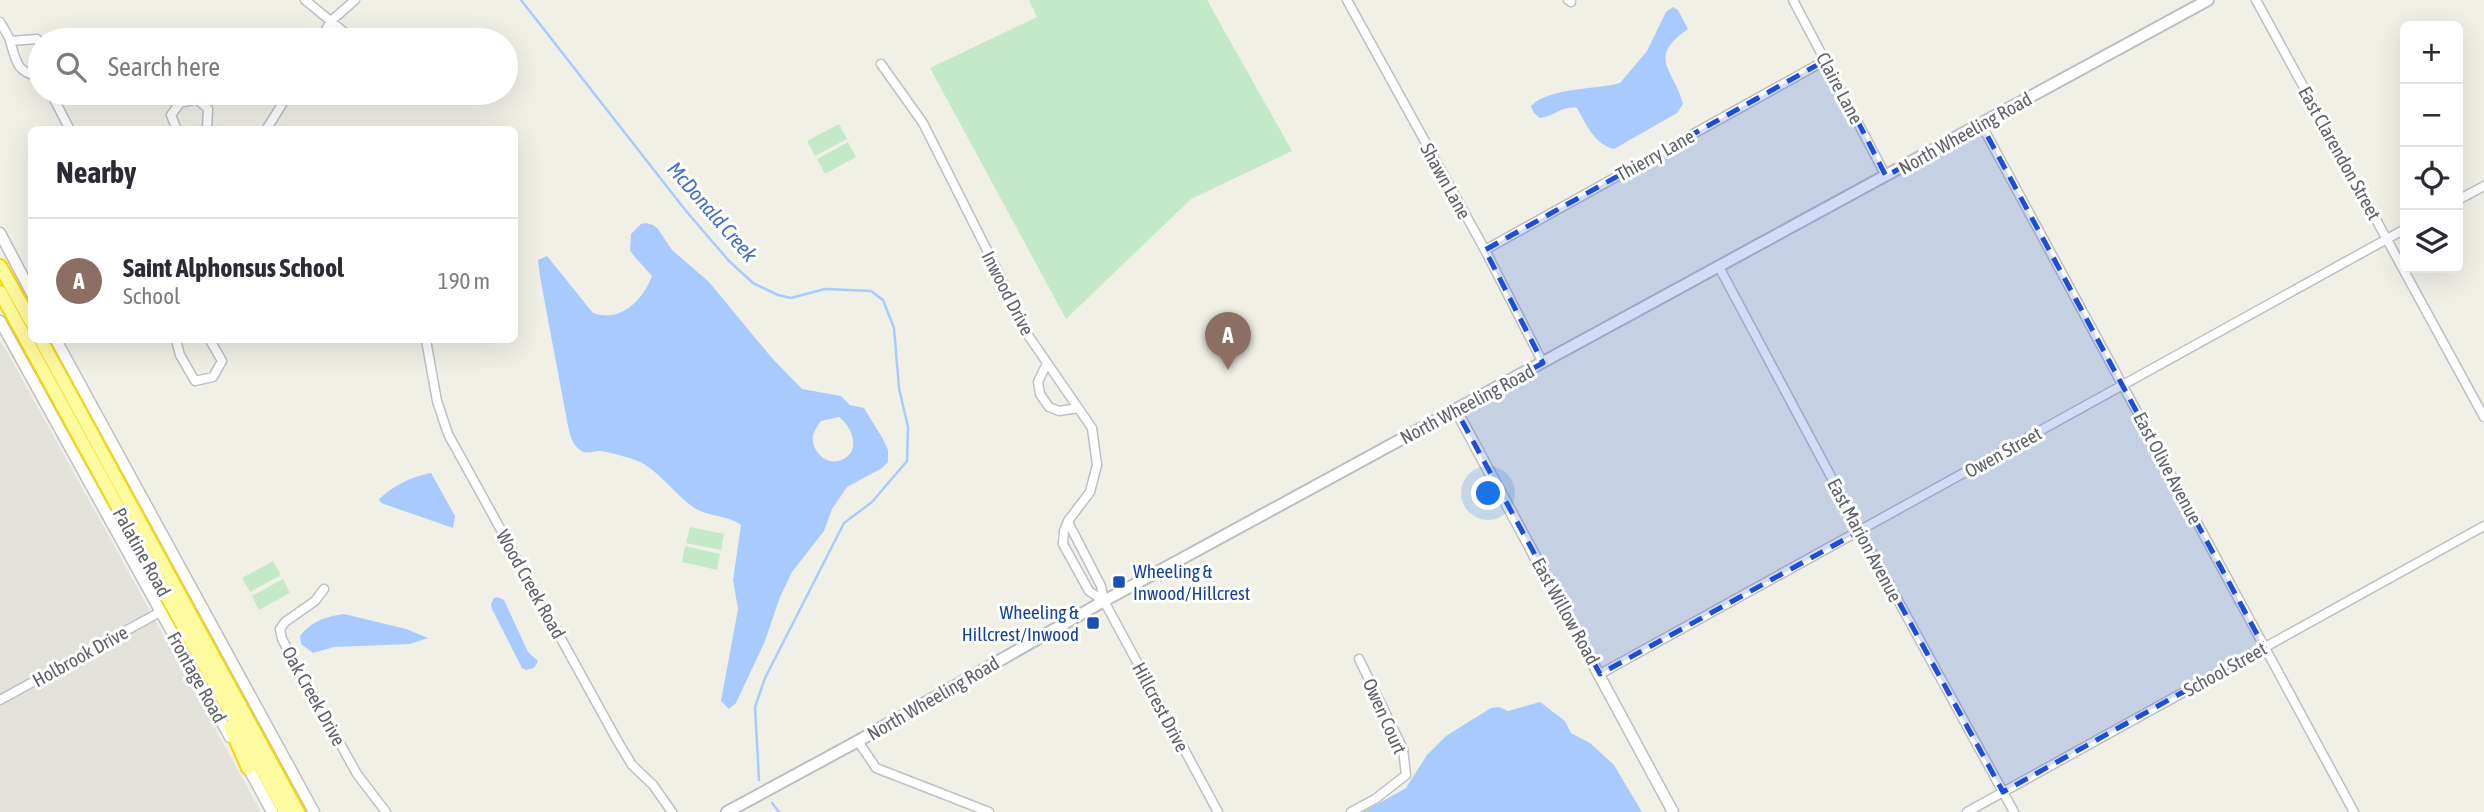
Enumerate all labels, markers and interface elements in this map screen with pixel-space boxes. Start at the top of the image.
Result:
map controls [2400,21,2463,273]
button: + [2400,21,2463,84]
search box [28,28,518,105]
icon: search [52,48,90,86]
street label: Claire Lane [1812,49,1868,127]
text: Search here [108,52,220,82]
street label: East Clarendon Street [2294,82,2386,224]
button: − [2400,84,2463,147]
street label: North Wheeling Road [1895,87,2035,179]
street label: Thierry Lane [1612,125,1698,185]
street label: Shawn Lane [1416,139,1476,223]
button: locate [2400,147,2463,210]
text: Nearby [56,155,136,189]
water label: McDonald Creek [663,157,763,267]
button: layers [2400,210,2463,273]
street label: Inwood Drive [977,247,1039,339]
text: Saint Alphonsus School [123,253,344,283]
text: A [73,268,85,294]
text: 190 m [438,268,490,294]
text: School [123,283,180,309]
pin: A [1205,312,1251,370]
street label: North Wheeling Road [1396,359,1538,449]
street label: East Olive Avenue [2129,408,2207,528]
street label: Owen Street [1961,422,2045,482]
street label: East Marion Avenue [1823,475,1907,605]
your location [1471,476,1505,510]
street label: Palatine Road [109,504,175,600]
street label: Wood Creek Road [492,526,570,642]
street label: East Willow Road [1528,554,1604,668]
place label: Wheeling & Inwood/Hillcrest [1133,560,1250,604]
marker: Wheeling & Inwood/Hillcrest [1111,574,1127,590]
place label: Wheeling & Hillcrest/Inwood [962,601,1079,645]
marker: Wheeling & Hillcrest/Inwood [1085,615,1101,631]
street label: Holbrook Drive [29,621,131,691]
street label: Frontage Road [163,628,231,726]
street label: School Street [2180,637,2270,701]
street label: Oak Creek Drive [278,643,350,749]
street label: North Wheeling Road [863,651,1003,745]
street label: Hillcrest Drive [1128,658,1194,756]
street label: Owen Court [1359,675,1411,757]

